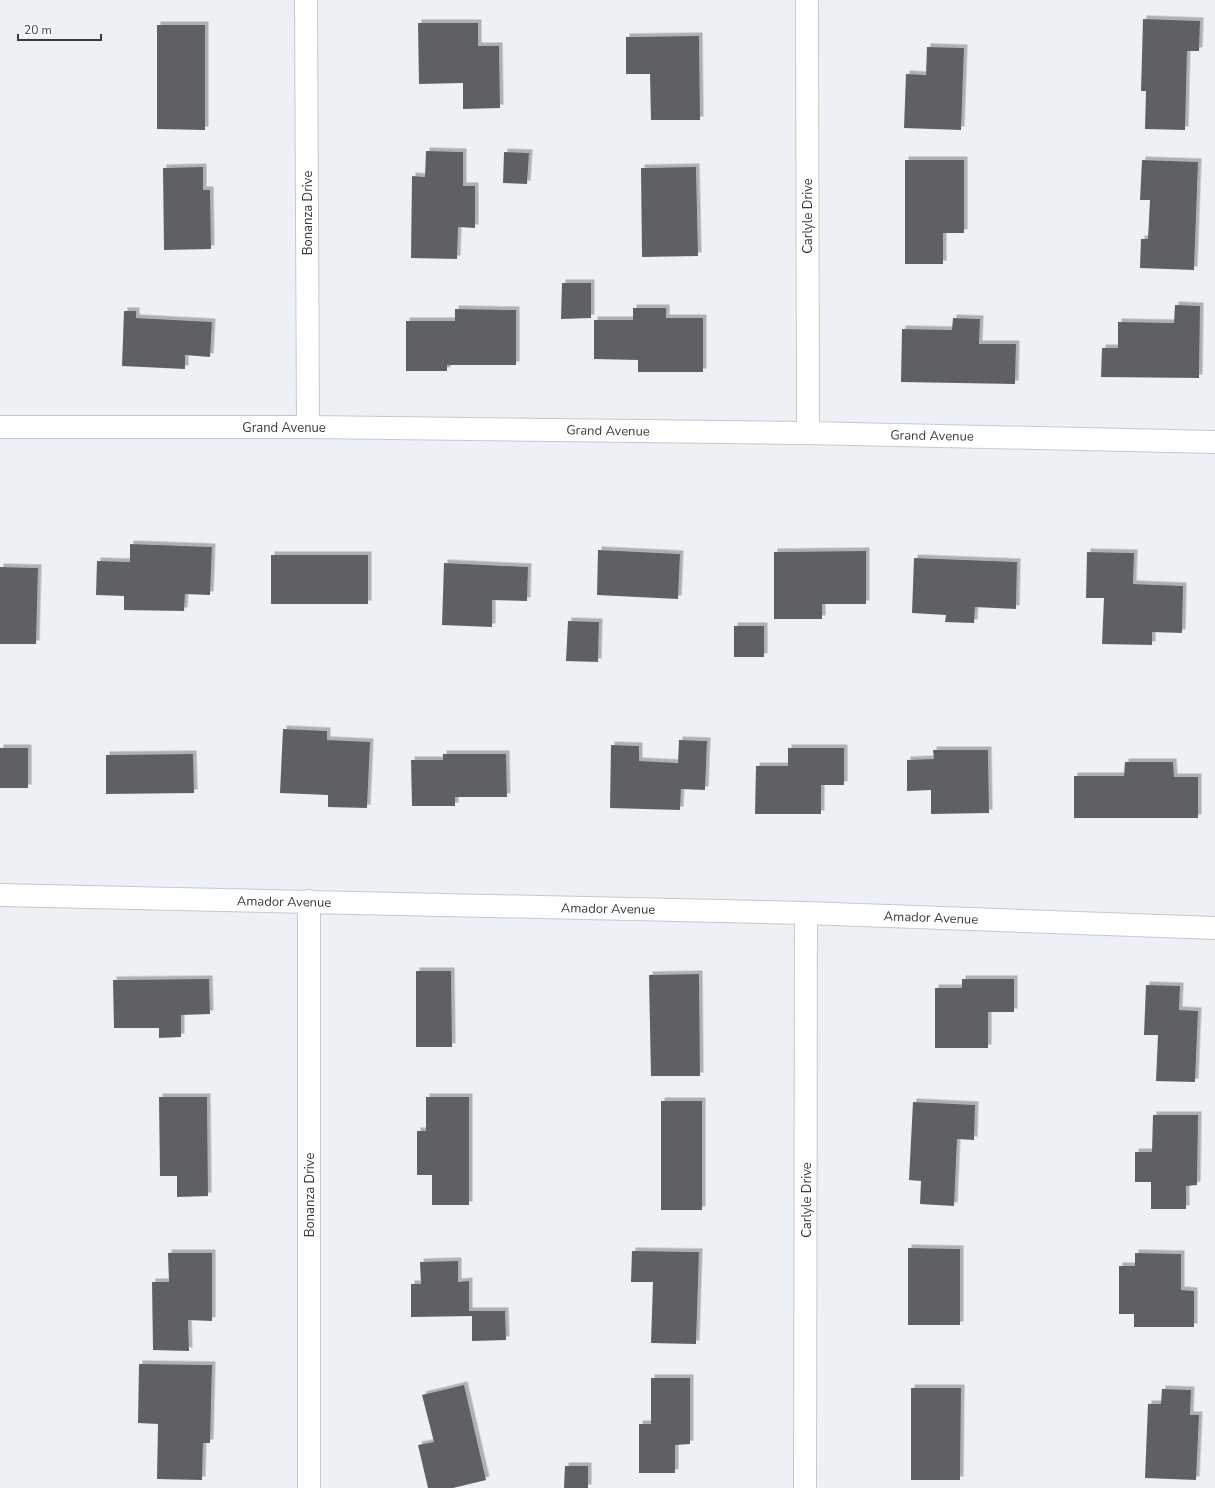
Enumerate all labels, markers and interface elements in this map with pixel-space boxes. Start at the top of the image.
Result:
scale bar [18,16,101,42]
text: 20 m [24,22,52,38]
street label: Bonanza Drive [299,171,317,255]
street label: Carlyle Drive [799,178,817,254]
street label: Grand Avenue [242,419,326,437]
street label: Grand Avenue [566,421,650,441]
street label: Grand Avenue [890,426,974,446]
street label: Amador Avenue [237,892,331,912]
street label: Amador Avenue [561,899,655,919]
street label: Amador Avenue [883,907,979,929]
street label: Bonanza Drive [301,1153,319,1237]
street label: Carlyle Drive [798,1162,816,1238]

